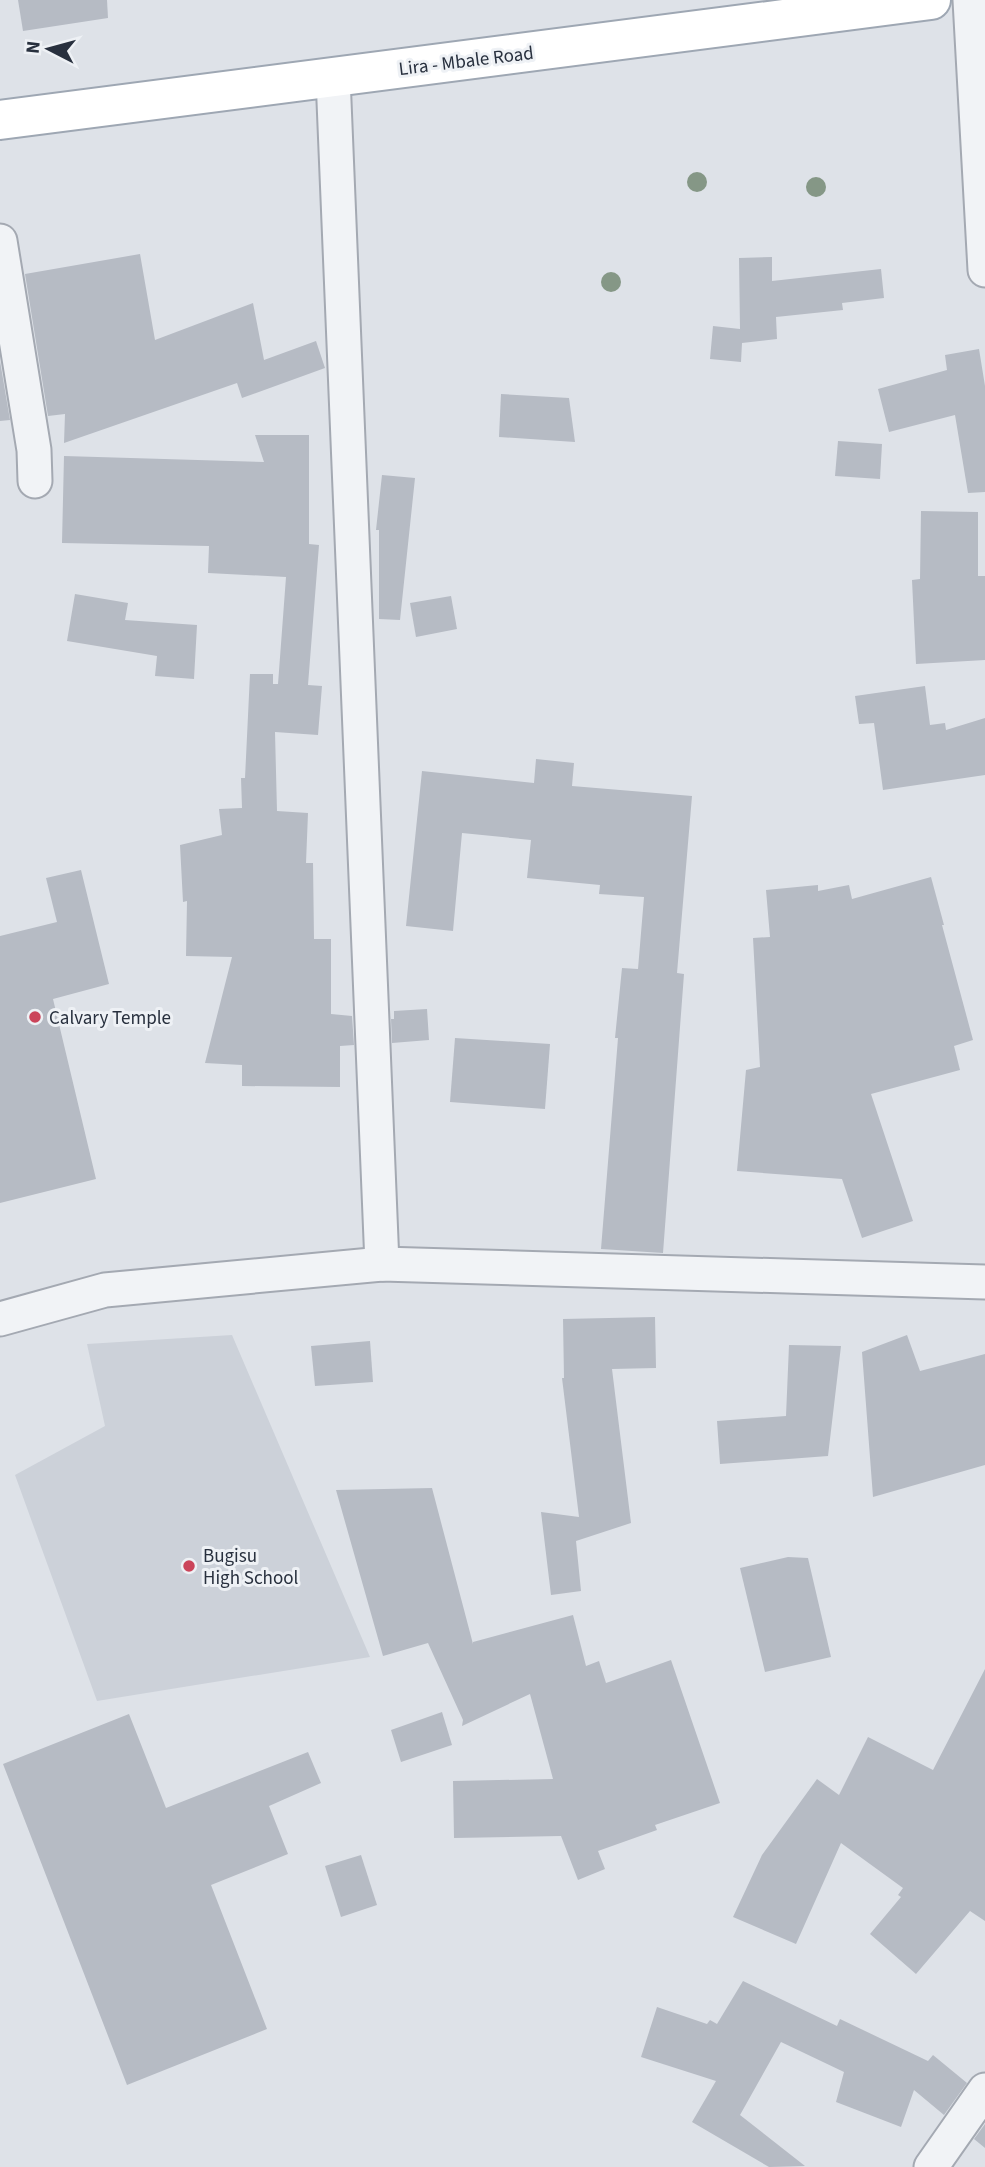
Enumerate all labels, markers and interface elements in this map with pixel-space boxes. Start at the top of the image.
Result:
north arrow [14,14,84,84]
text: N [19,40,48,55]
street label: Lira - Mbale Road [397,40,535,83]
place label: Calvary Temple [49,1005,171,1032]
marker: Calvary Temple [27,1009,43,1025]
place label: Bugisu High School [203,1543,299,1592]
marker: Bugisu High School [181,1558,197,1574]

